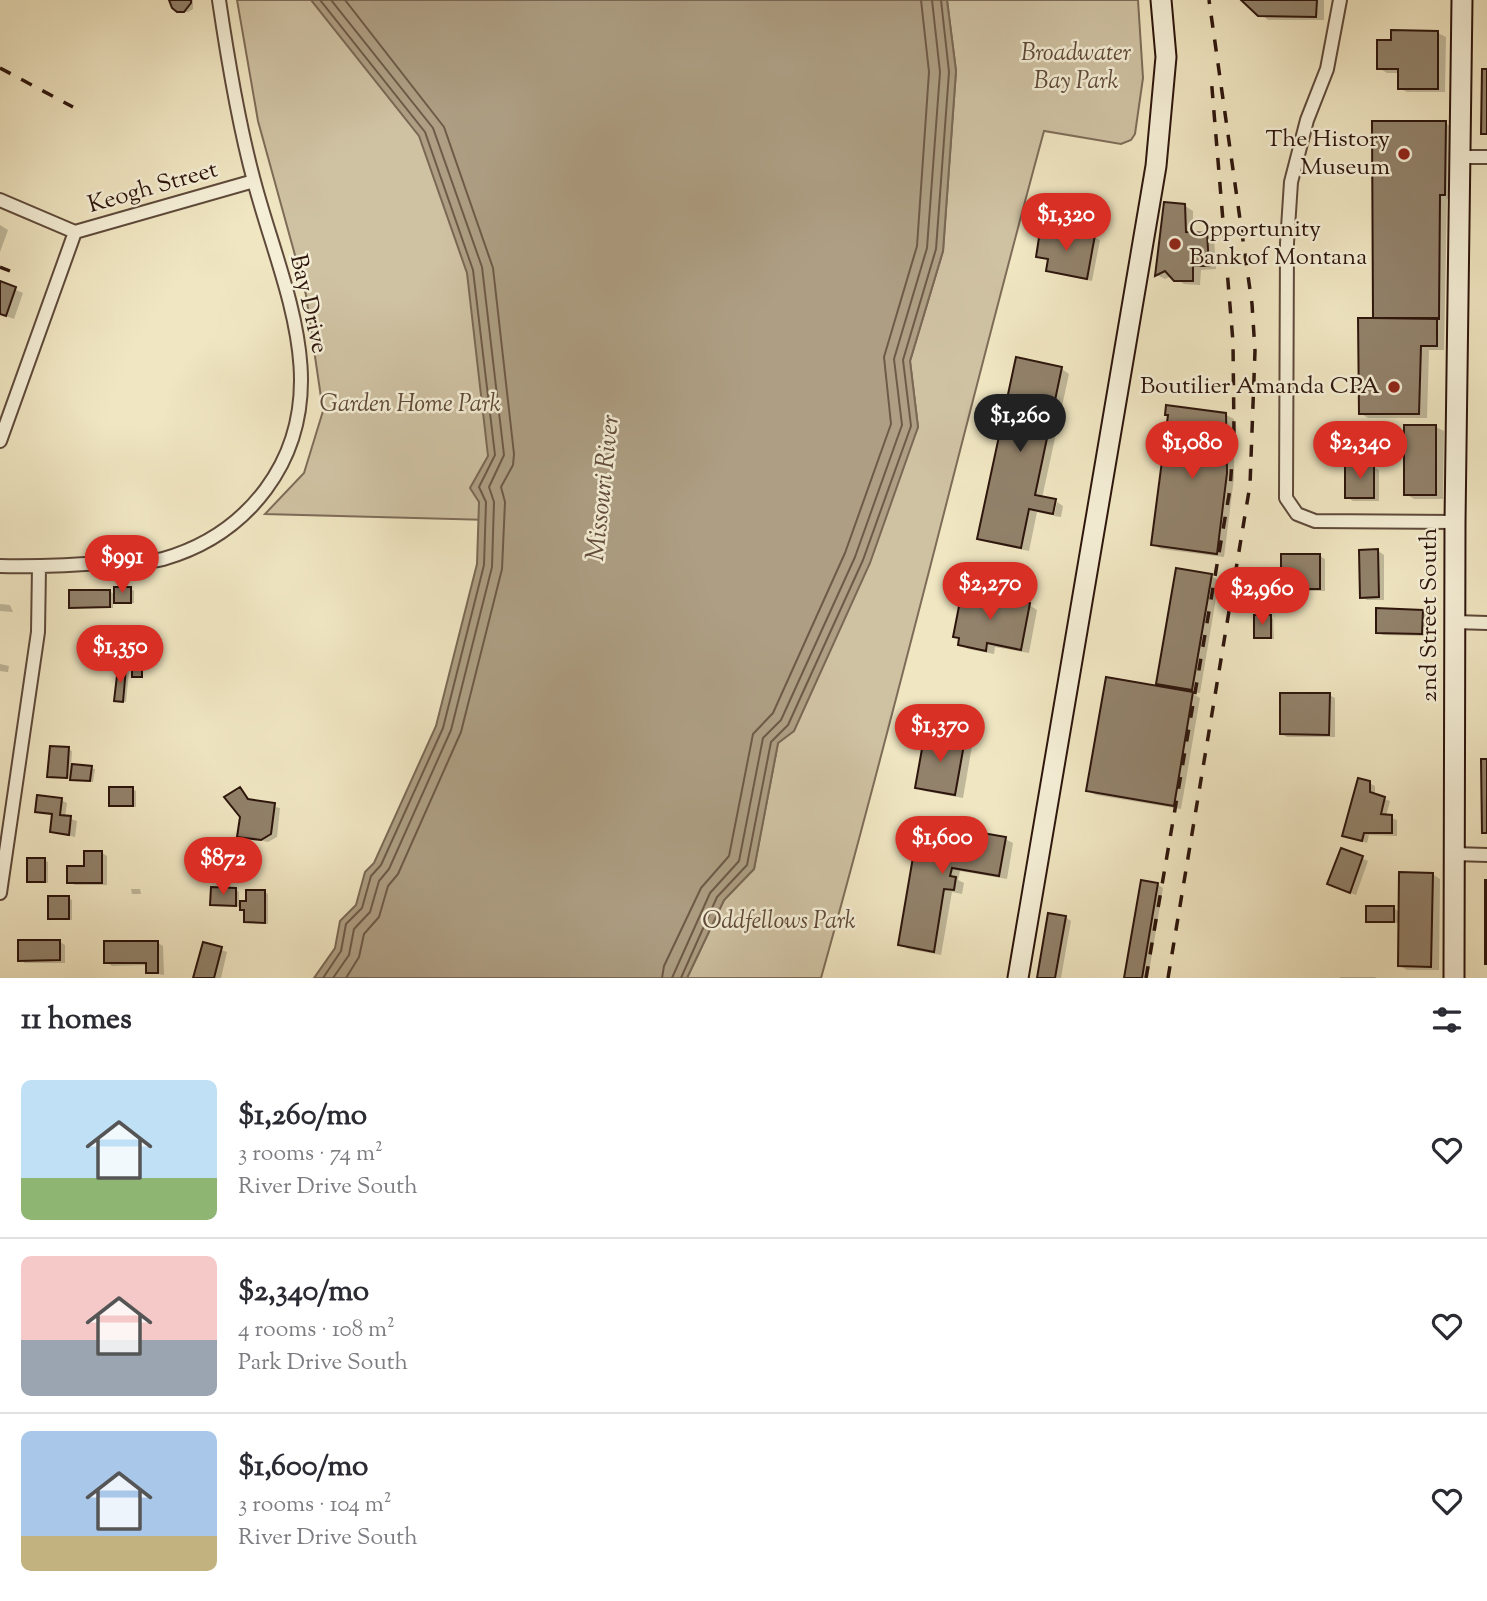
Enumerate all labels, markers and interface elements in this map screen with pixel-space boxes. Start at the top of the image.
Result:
park label: Broadwater Bay Park [1021,37,1132,99]
place label: The History Museum [1265,123,1390,185]
marker: The History Museum [1396,146,1412,162]
street label: Keogh Street [84,153,222,223]
pin: $1,320 [1009,194,1123,253]
text: $1,320 [1037,199,1095,232]
place label: Opportunity Bank of Montana [1189,213,1367,275]
marker: Opportunity Bank of Montana [1167,236,1183,252]
street label: Bay Drive [280,251,336,357]
place label: Boutilier Amanda CPA [1140,370,1380,404]
marker: Boutilier Amanda CPA [1386,379,1402,395]
park label: Garden Home Park [320,388,501,422]
pin: $1,260 [963,394,1077,454]
text: $1,260 [990,400,1050,433]
water label: Missouri River [578,413,630,563]
pin: $1,080 [1135,421,1249,481]
pin: $2,340 [1303,421,1417,481]
text: $1,080 [1162,427,1223,460]
text: $2,340 [1329,427,1391,460]
street label: 2nd Street South [1413,528,1447,702]
pin: $991 [81,536,163,595]
text: $991 [101,541,143,574]
pin: $2,270 [933,562,1047,622]
text: $2,270 [959,568,1021,601]
pin: $2,960 [1205,568,1319,627]
text: $2,960 [1230,573,1294,606]
pin: $1,350 [63,626,177,685]
text: $1,350 [92,631,148,664]
pin: $1,370 [883,704,997,764]
text: $1,370 [911,710,969,743]
pin: $1,600 [885,816,999,876]
text: $1,600 [911,822,973,855]
pin: $872 [182,838,264,897]
text: $872 [200,843,246,876]
park label: Oddfellows Park [702,905,856,939]
text: 11 homes [21,999,132,1042]
icon: filters [1428,1001,1466,1039]
text: $1,260/mo [238,1095,367,1138]
icon: home [77,1108,161,1192]
icon: heart [1428,1131,1466,1169]
text: 3 rooms · 74 m² [238,1138,383,1171]
text: River Drive South [238,1171,418,1204]
text: $2,340/mo [238,1271,369,1314]
icon: home [77,1284,161,1368]
icon: heart [1428,1307,1466,1345]
text: 4 rooms · 108 m² [238,1314,395,1347]
text: Park Drive South [238,1347,408,1380]
text: $1,600/mo [238,1446,368,1489]
icon: home [77,1459,161,1543]
icon: heart [1428,1482,1466,1520]
text: 3 rooms · 104 m² [238,1489,392,1522]
text: River Drive South [238,1522,418,1555]

